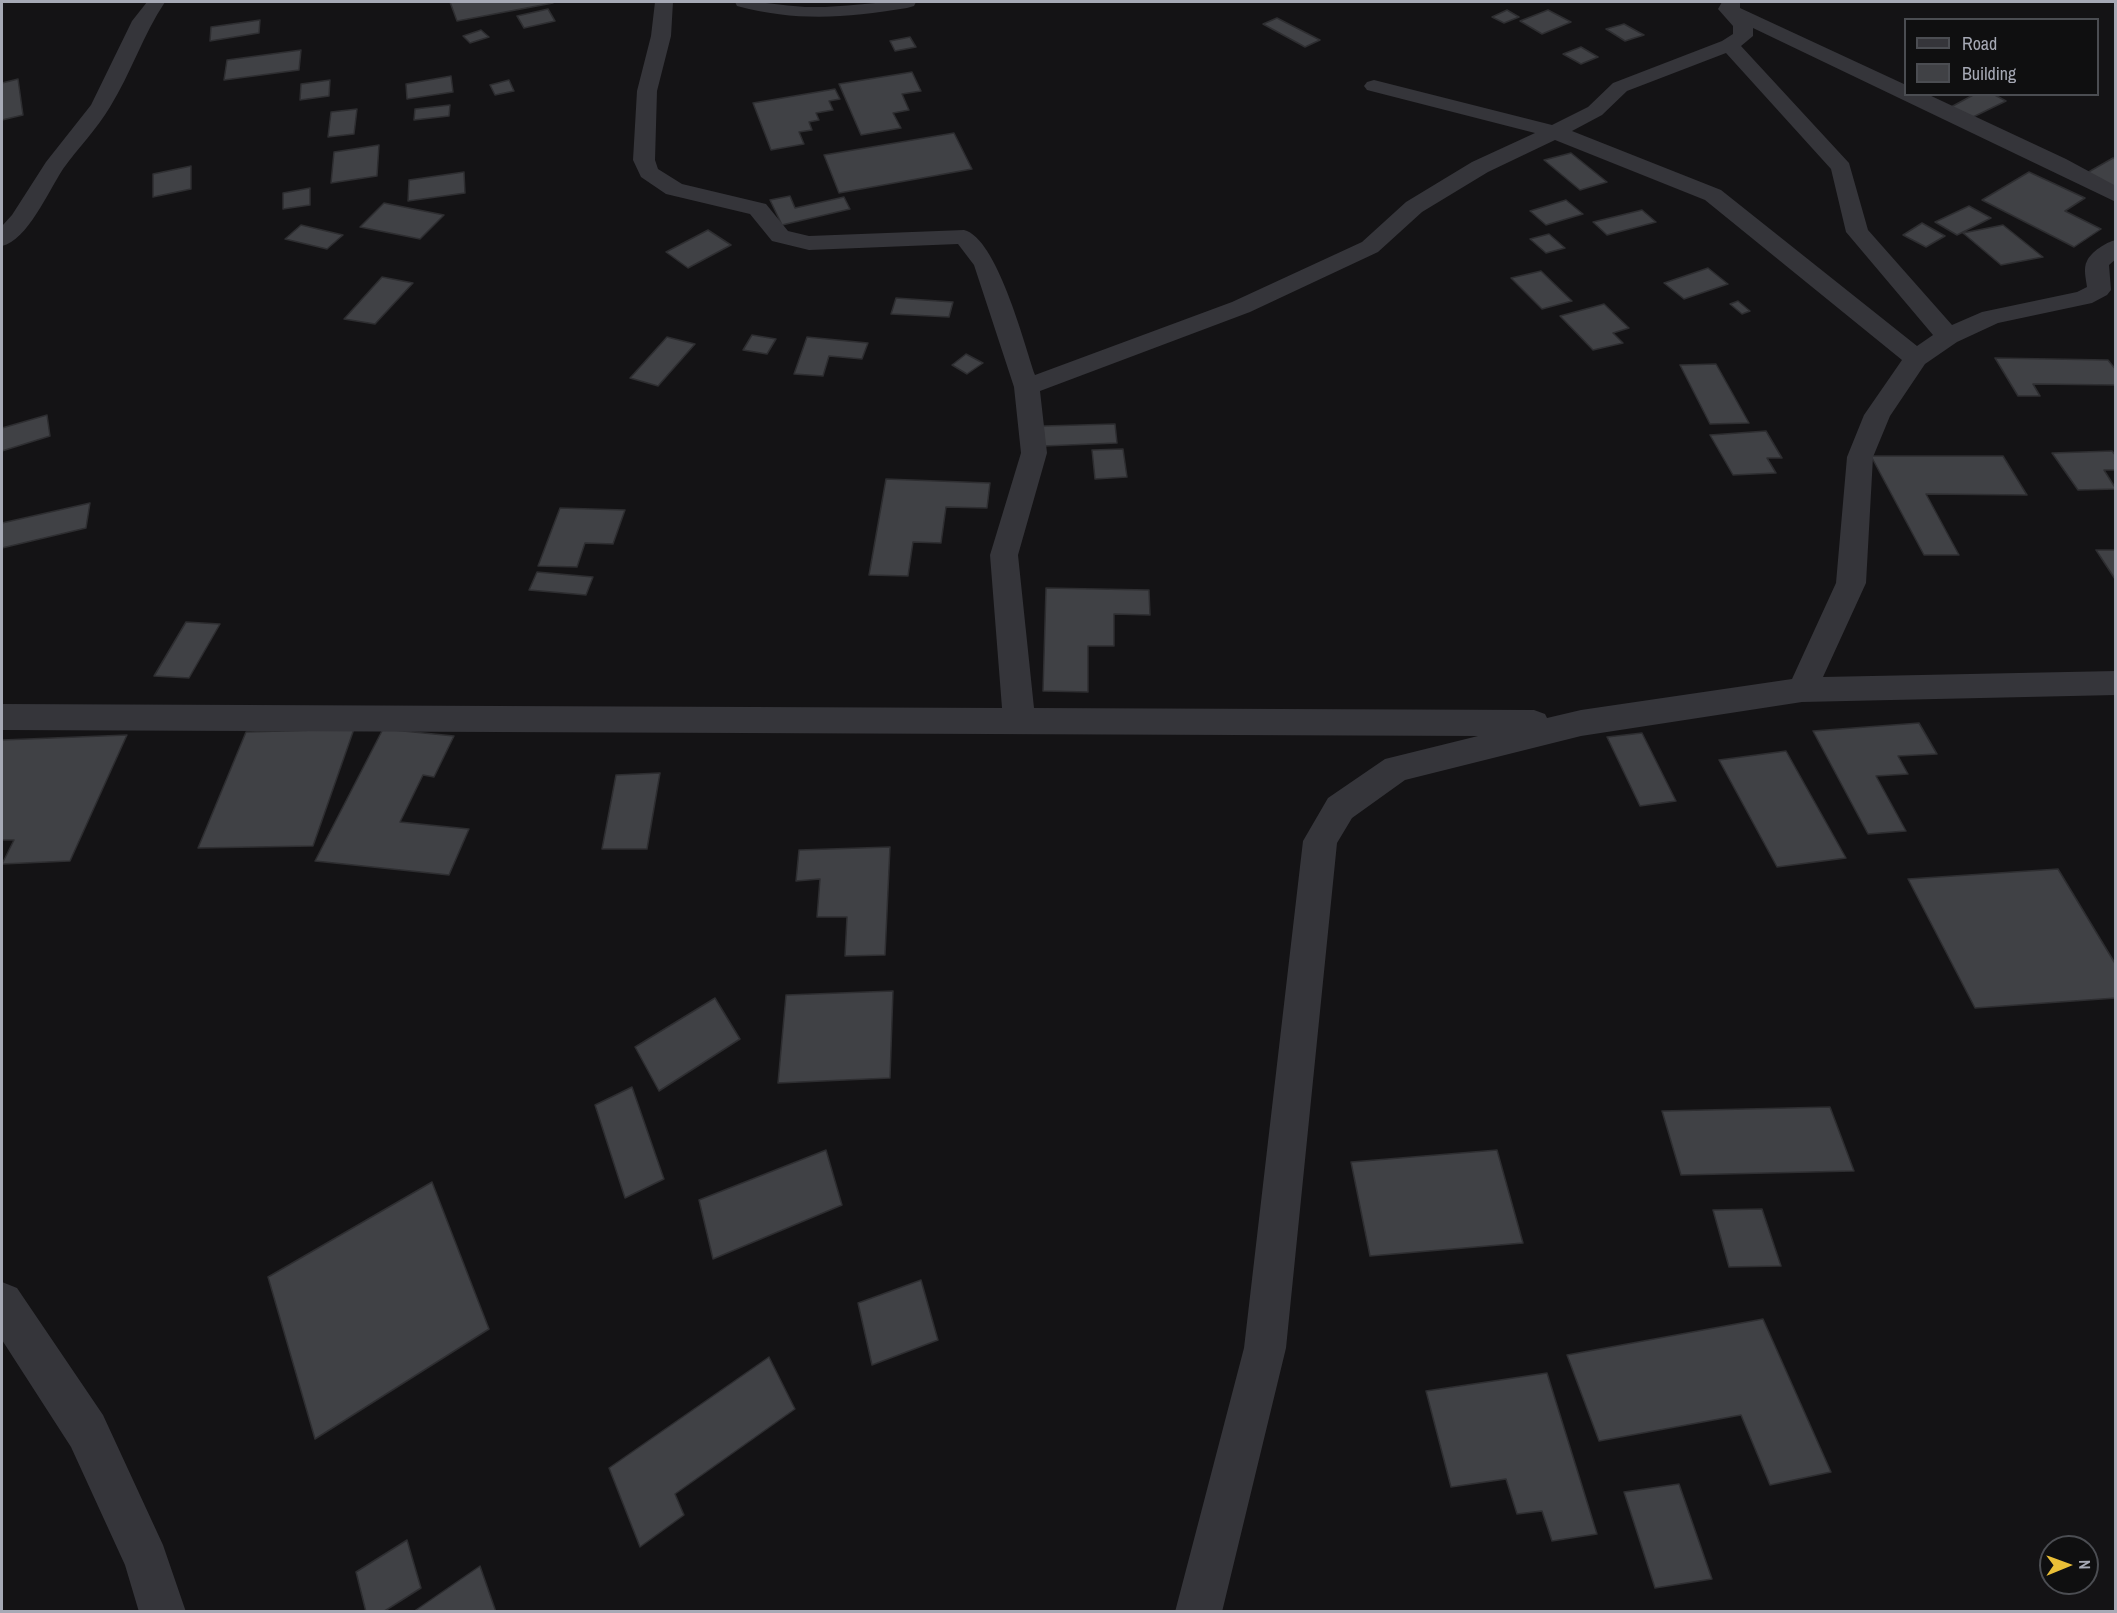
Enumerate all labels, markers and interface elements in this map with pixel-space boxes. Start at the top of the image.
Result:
legend [1904,18,2099,96]
text: Road [1962,31,1997,56]
text: Building [1962,61,2016,86]
north arrow [2039,1535,2099,1595]
text: N [2074,1560,2096,1570]

